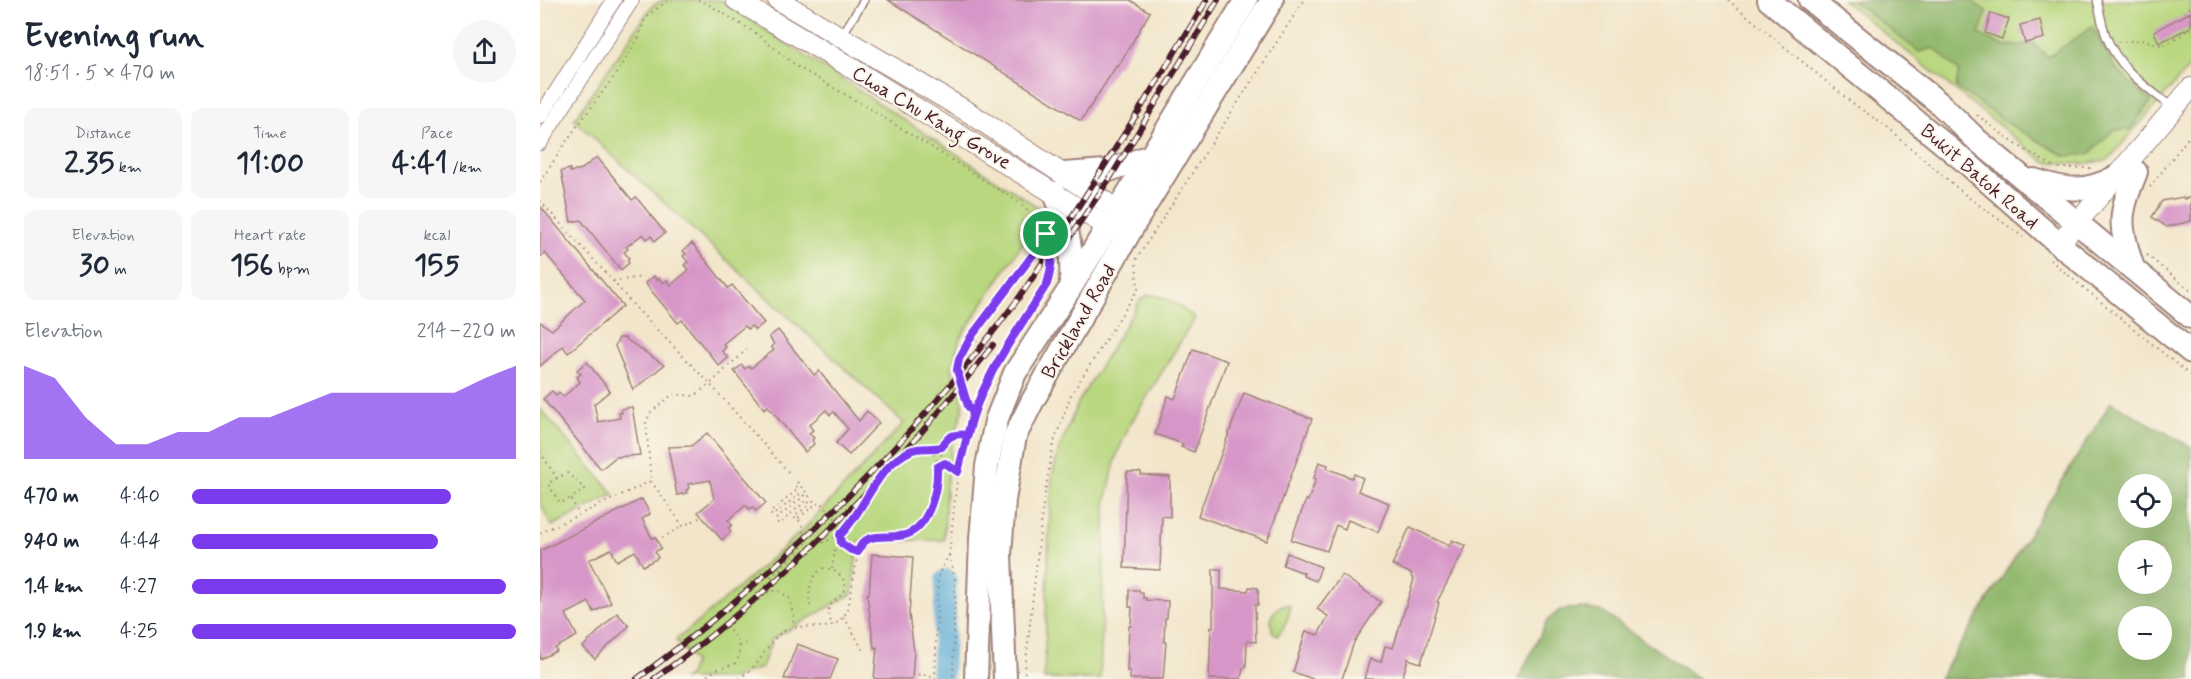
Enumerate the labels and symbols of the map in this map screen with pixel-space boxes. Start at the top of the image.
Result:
street label: Choa Chu Kang Grove [846,60,1016,178]
street label: Bukit Batok Road [1914,118,2044,236]
pin [1020,208,1071,259]
street label: Brickland Road [1036,259,1123,384]

